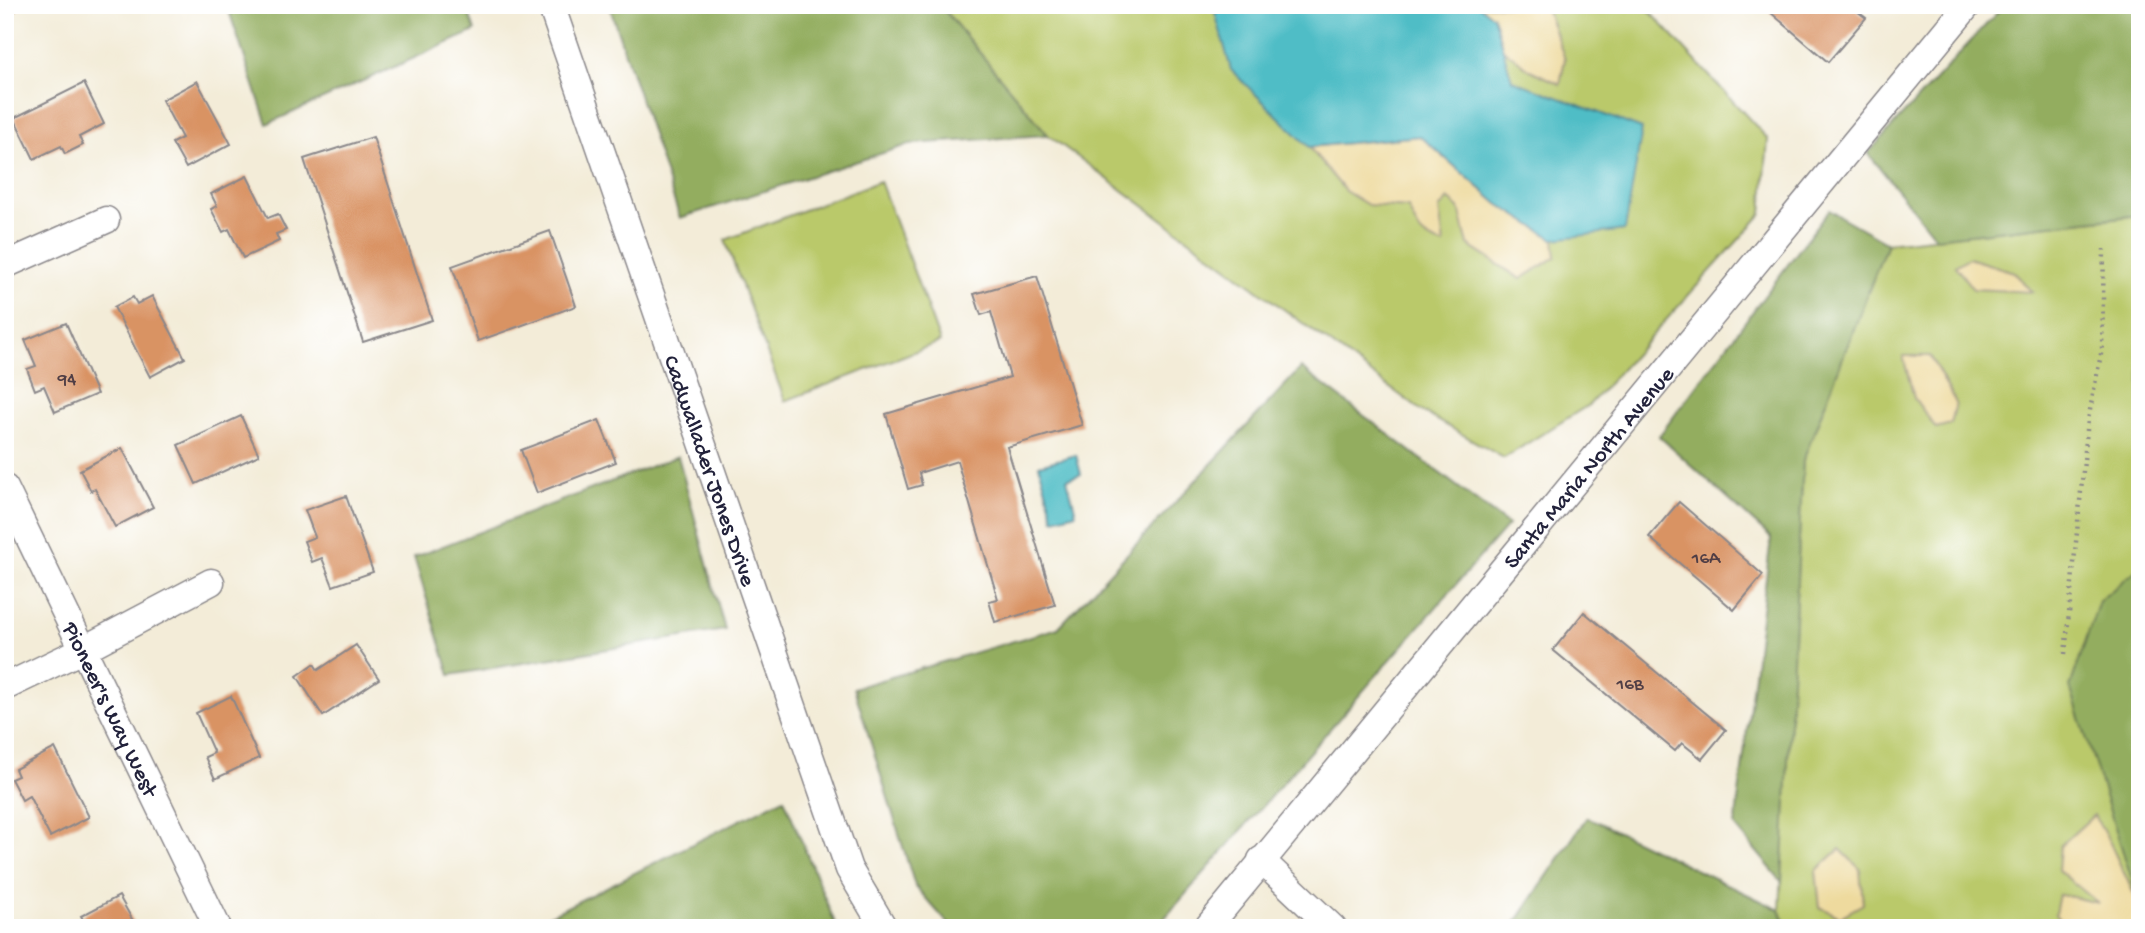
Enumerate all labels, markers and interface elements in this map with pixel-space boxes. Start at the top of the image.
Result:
street label: Cadwallader Jones Drive [656,352,761,591]
street label: Santa Maria North Avenue [1499,361,1682,575]
house number: 94 [57,369,76,392]
house number: 16A [1691,548,1722,571]
street label: Pioneer's Way West [54,617,163,803]
house number: 16B [1615,674,1645,697]

